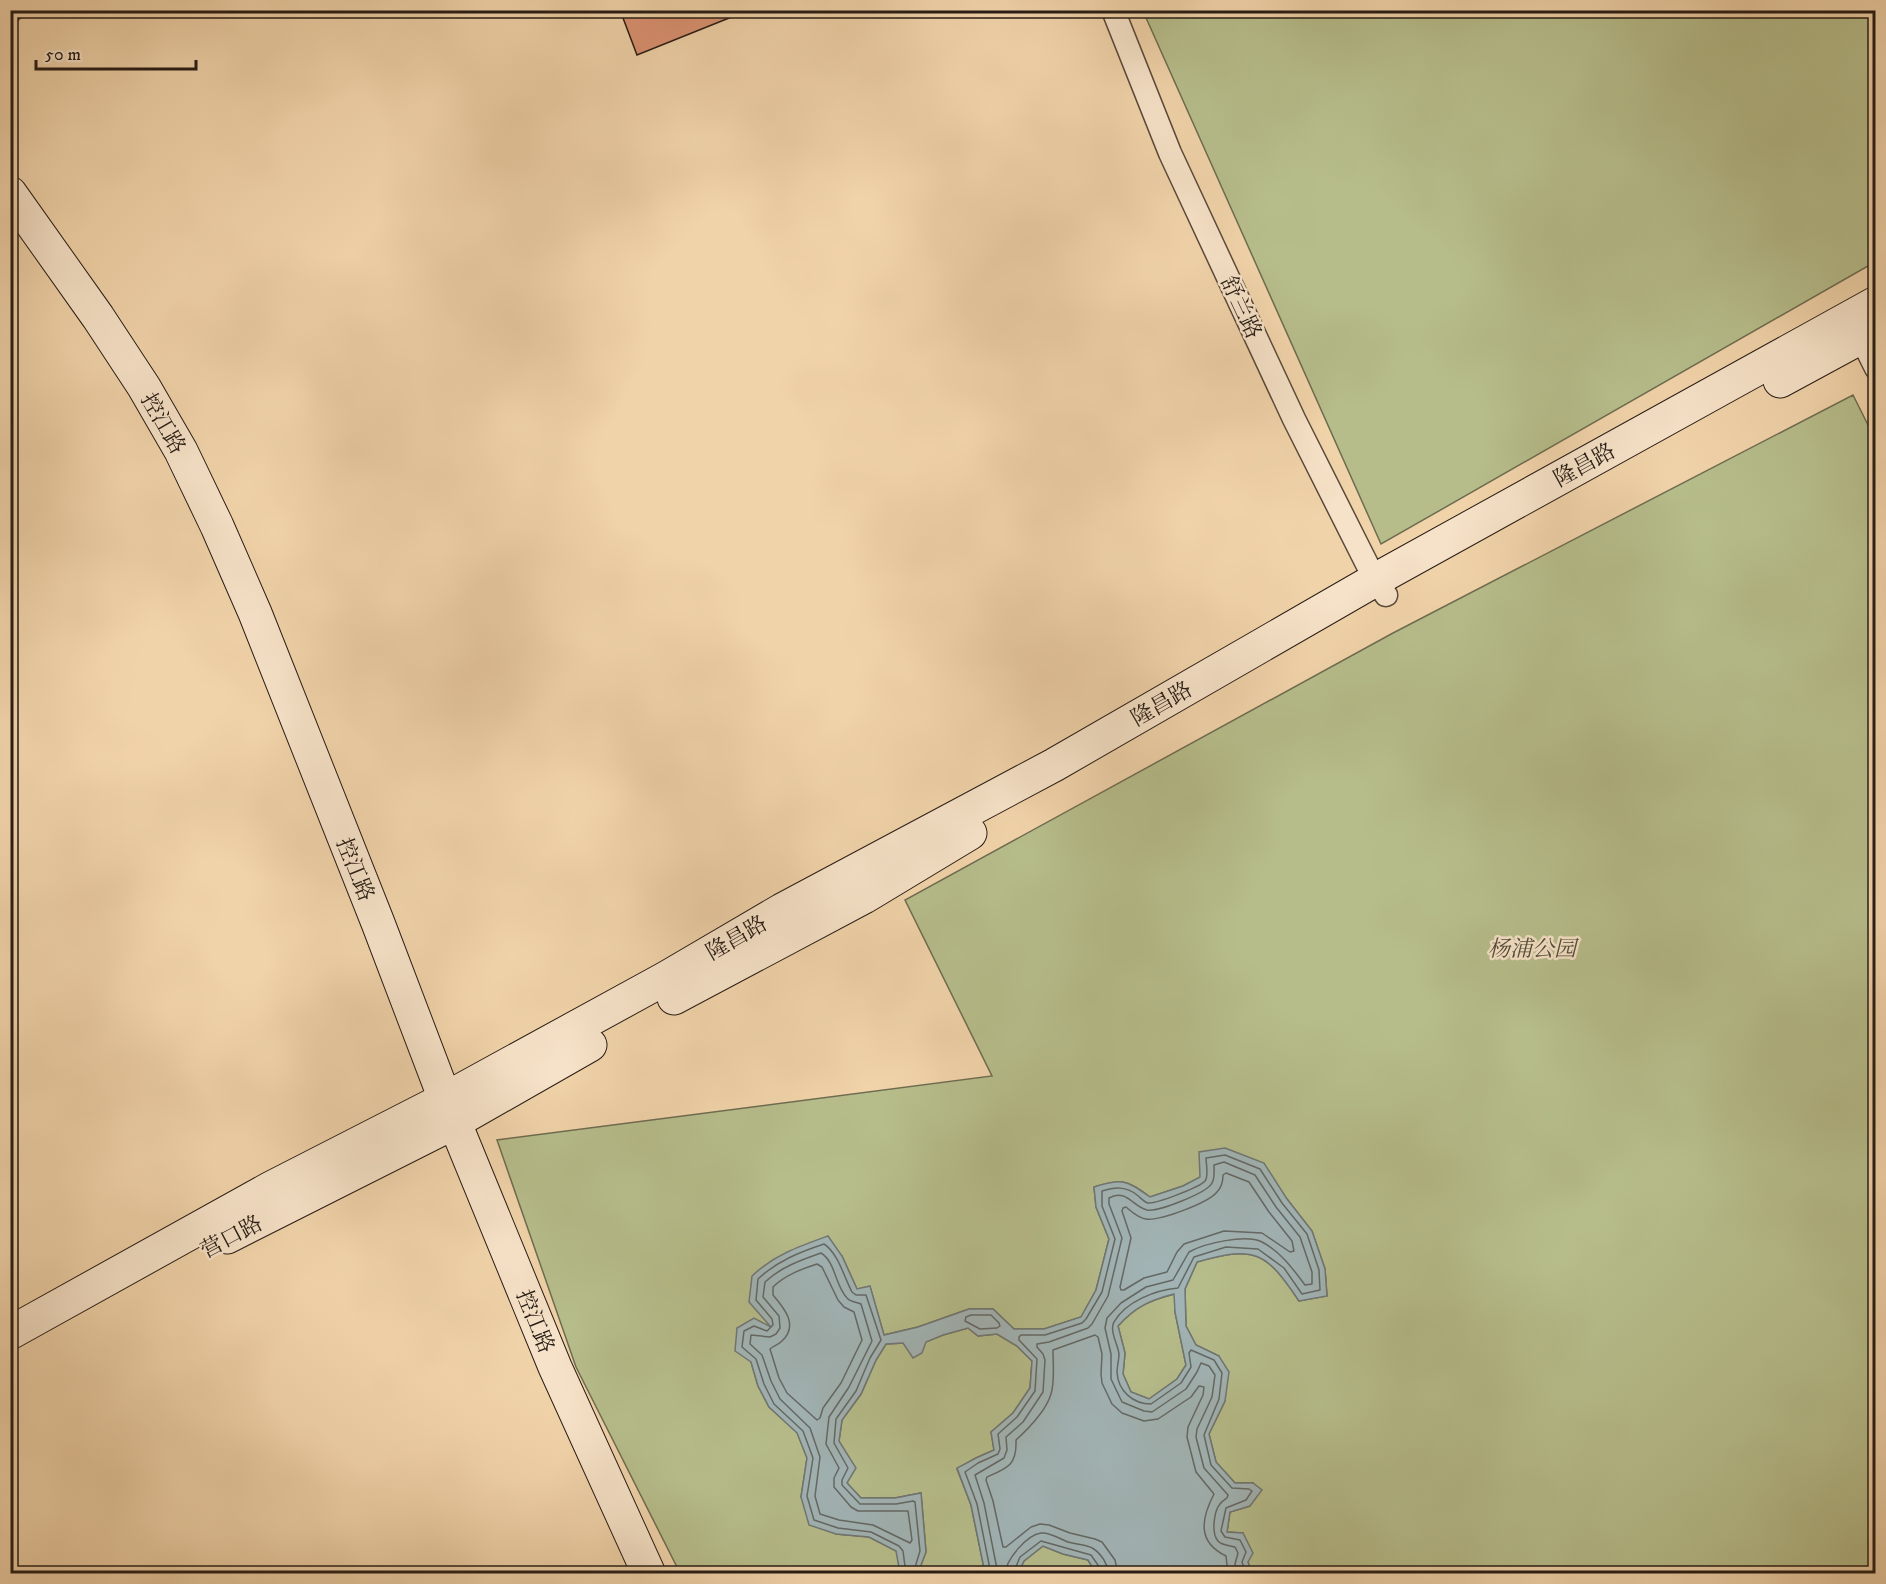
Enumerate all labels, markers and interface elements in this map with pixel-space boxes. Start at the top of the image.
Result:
scale bar [36,33,196,71]
text: 50 m [45,44,81,66]
street label: 舒兰路 [1214,272,1267,343]
street label: 控江路 [135,388,191,459]
street label: 隆昌路 [1549,438,1620,493]
street label: 隆昌路 [1126,676,1197,732]
street label: 控江路 [330,834,379,905]
street label: 隆昌路 [701,910,772,966]
park label: 杨浦公园 [1488,936,1579,963]
street label: 营口路 [196,1210,267,1265]
street label: 控江路 [510,1286,559,1357]

